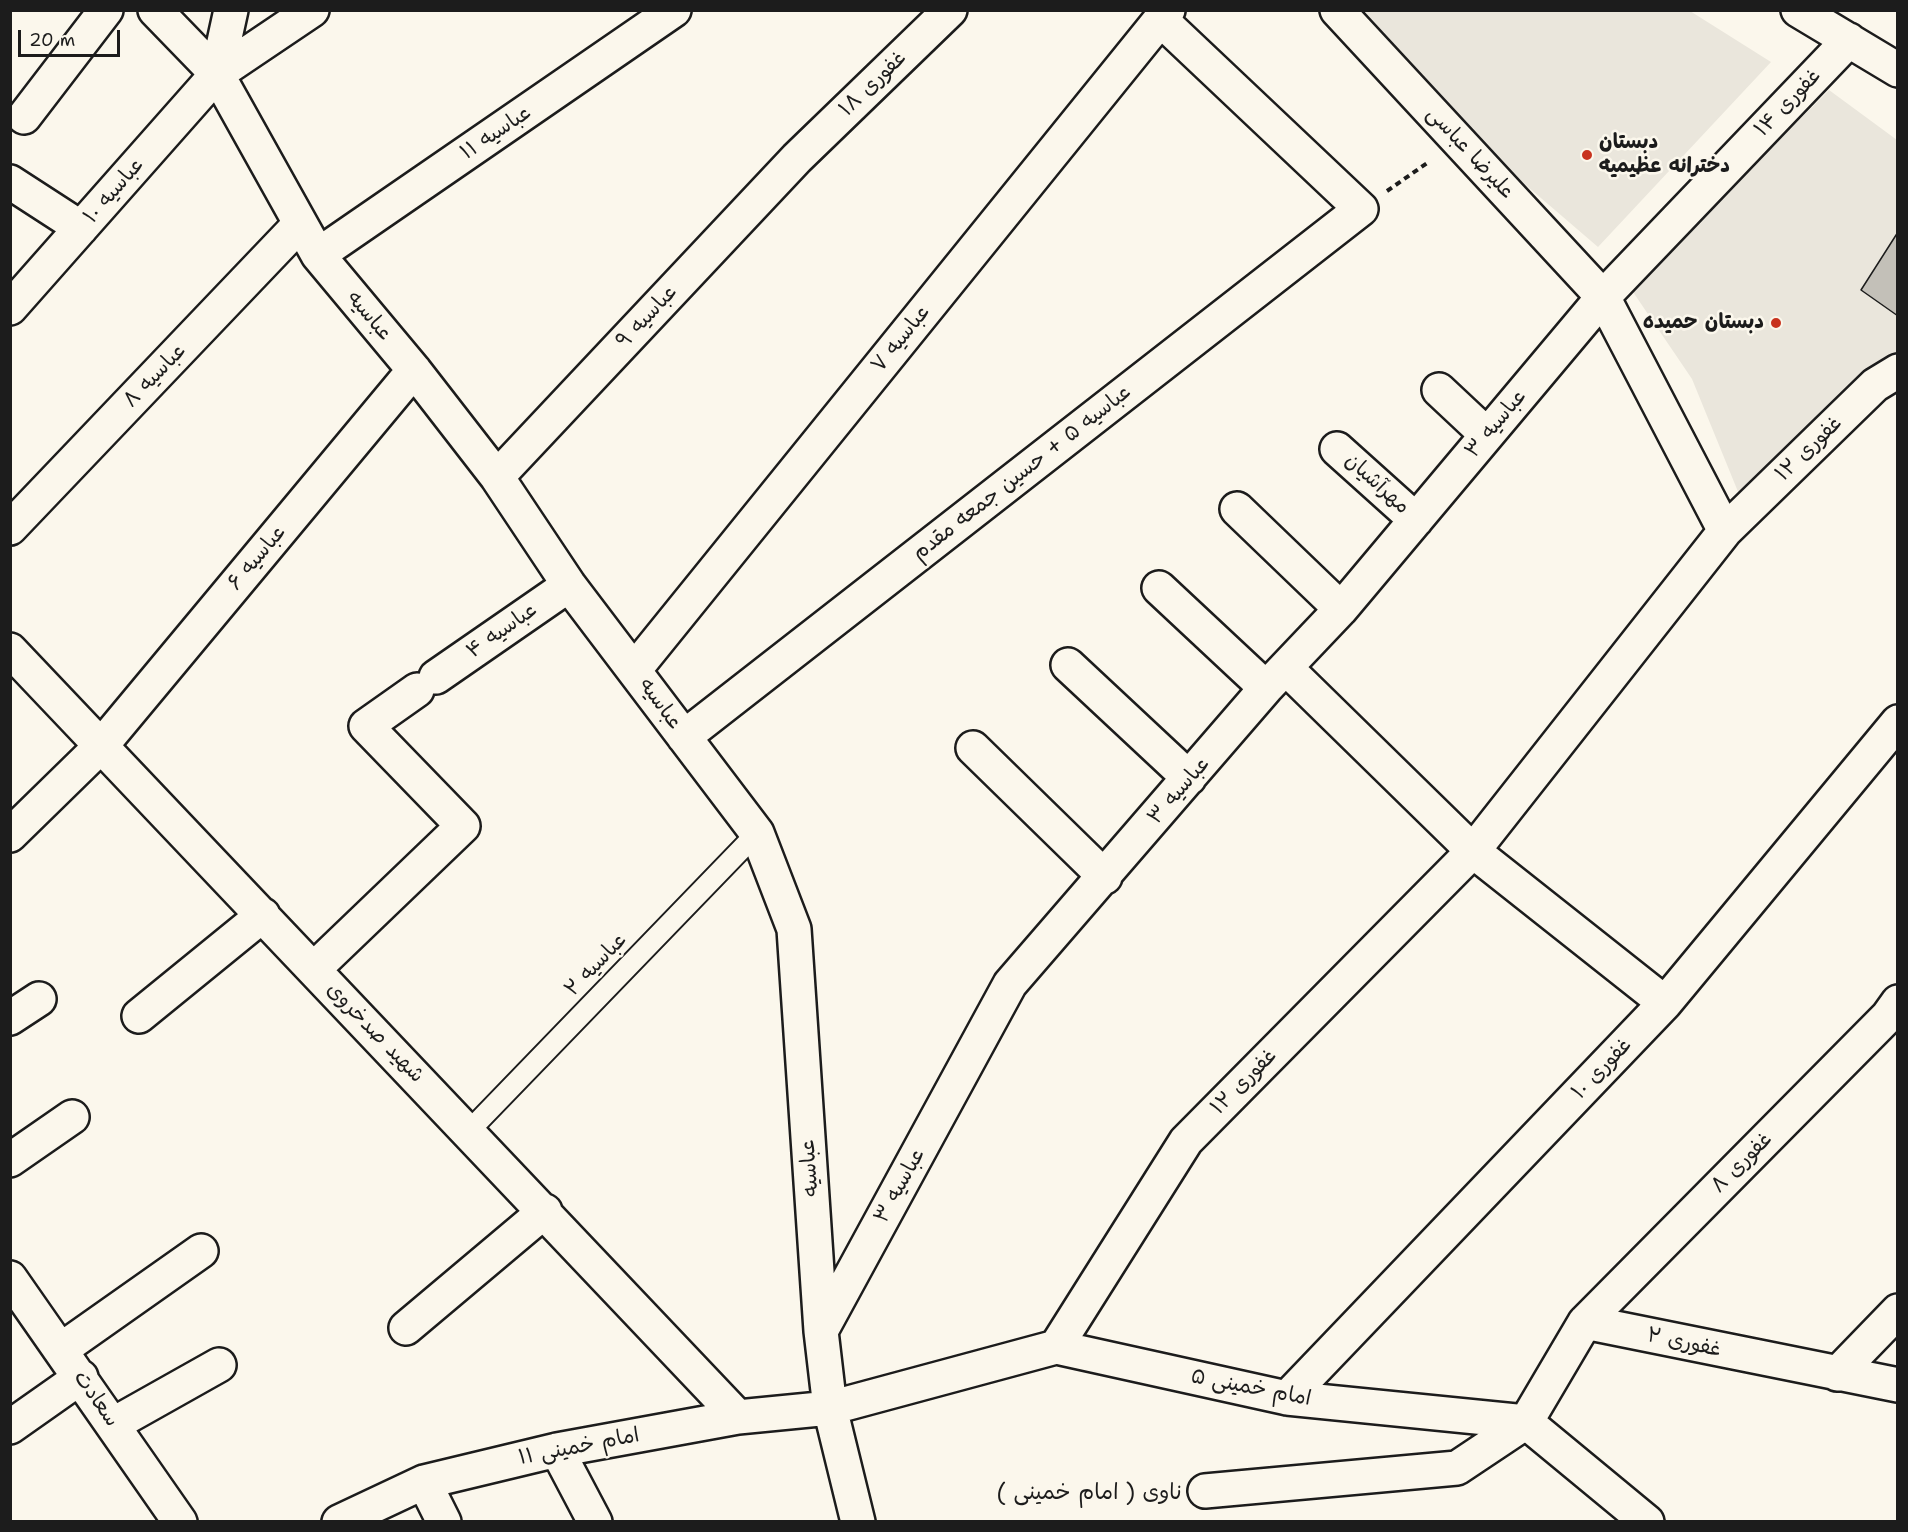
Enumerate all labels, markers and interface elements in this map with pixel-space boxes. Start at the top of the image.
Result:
scale bar [21,18,123,56]
text: 20 m [29,28,75,52]
street label: غفوری ۱۸ [834,46,912,122]
street label: غفوری ۱۴ [1750,64,1826,142]
street label: عباسیه ۱۱ [456,100,536,166]
street label: علیرضا عباسی [1421,102,1519,204]
place label: دبستان دخترانه عظیمیه [1599,130,1730,180]
marker: دبستان دخترانه عظیمیه [1580,148,1594,162]
street label: عباسیه ۱۰ [79,153,149,229]
street label: عباسیه ۹ [611,280,683,354]
street label: عباسیه [341,286,397,346]
street label: عباسیه ۷ [866,300,936,378]
place label: دبستان حمیده [1643,310,1764,336]
marker: دبستان حمیده [1769,316,1783,330]
street label: عباسیه ۸ [118,339,192,413]
street label: عباسیه ۵ + حسین جمعه مقدم [908,380,1136,566]
street label: عباسیه ۳ [1460,385,1532,463]
street label: غفوری ۱۲ [1770,411,1848,487]
street label: مهرآشیان [1339,448,1415,520]
street label: عباسیه ۶ [223,520,291,596]
street label: عباسیه ۴ [462,598,542,664]
street label: عباسیه [633,673,687,735]
street label: عباسیه ۳ [1143,752,1215,830]
street label: عباسیه ۲ [560,928,632,1002]
street label: شهید صدخروی [321,978,429,1088]
street label: غفوری ۱۰ [1567,1033,1637,1105]
street label: غفوری ۱۲ [1206,1044,1282,1120]
street label: غفوری ۸ [1706,1127,1778,1199]
street label: عباسیه [795,1139,825,1197]
street label: عباسیه ۳ [869,1144,931,1228]
street label: غفوری ۲ [1645,1323,1723,1363]
street label: امام خمینی ۵ [1189,1364,1313,1412]
street label: سعادت [68,1366,124,1432]
street label: امام خمینی ۱۱ [516,1423,642,1471]
district label: ( ناوی ( امام خمینی [996,1480,1182,1506]

